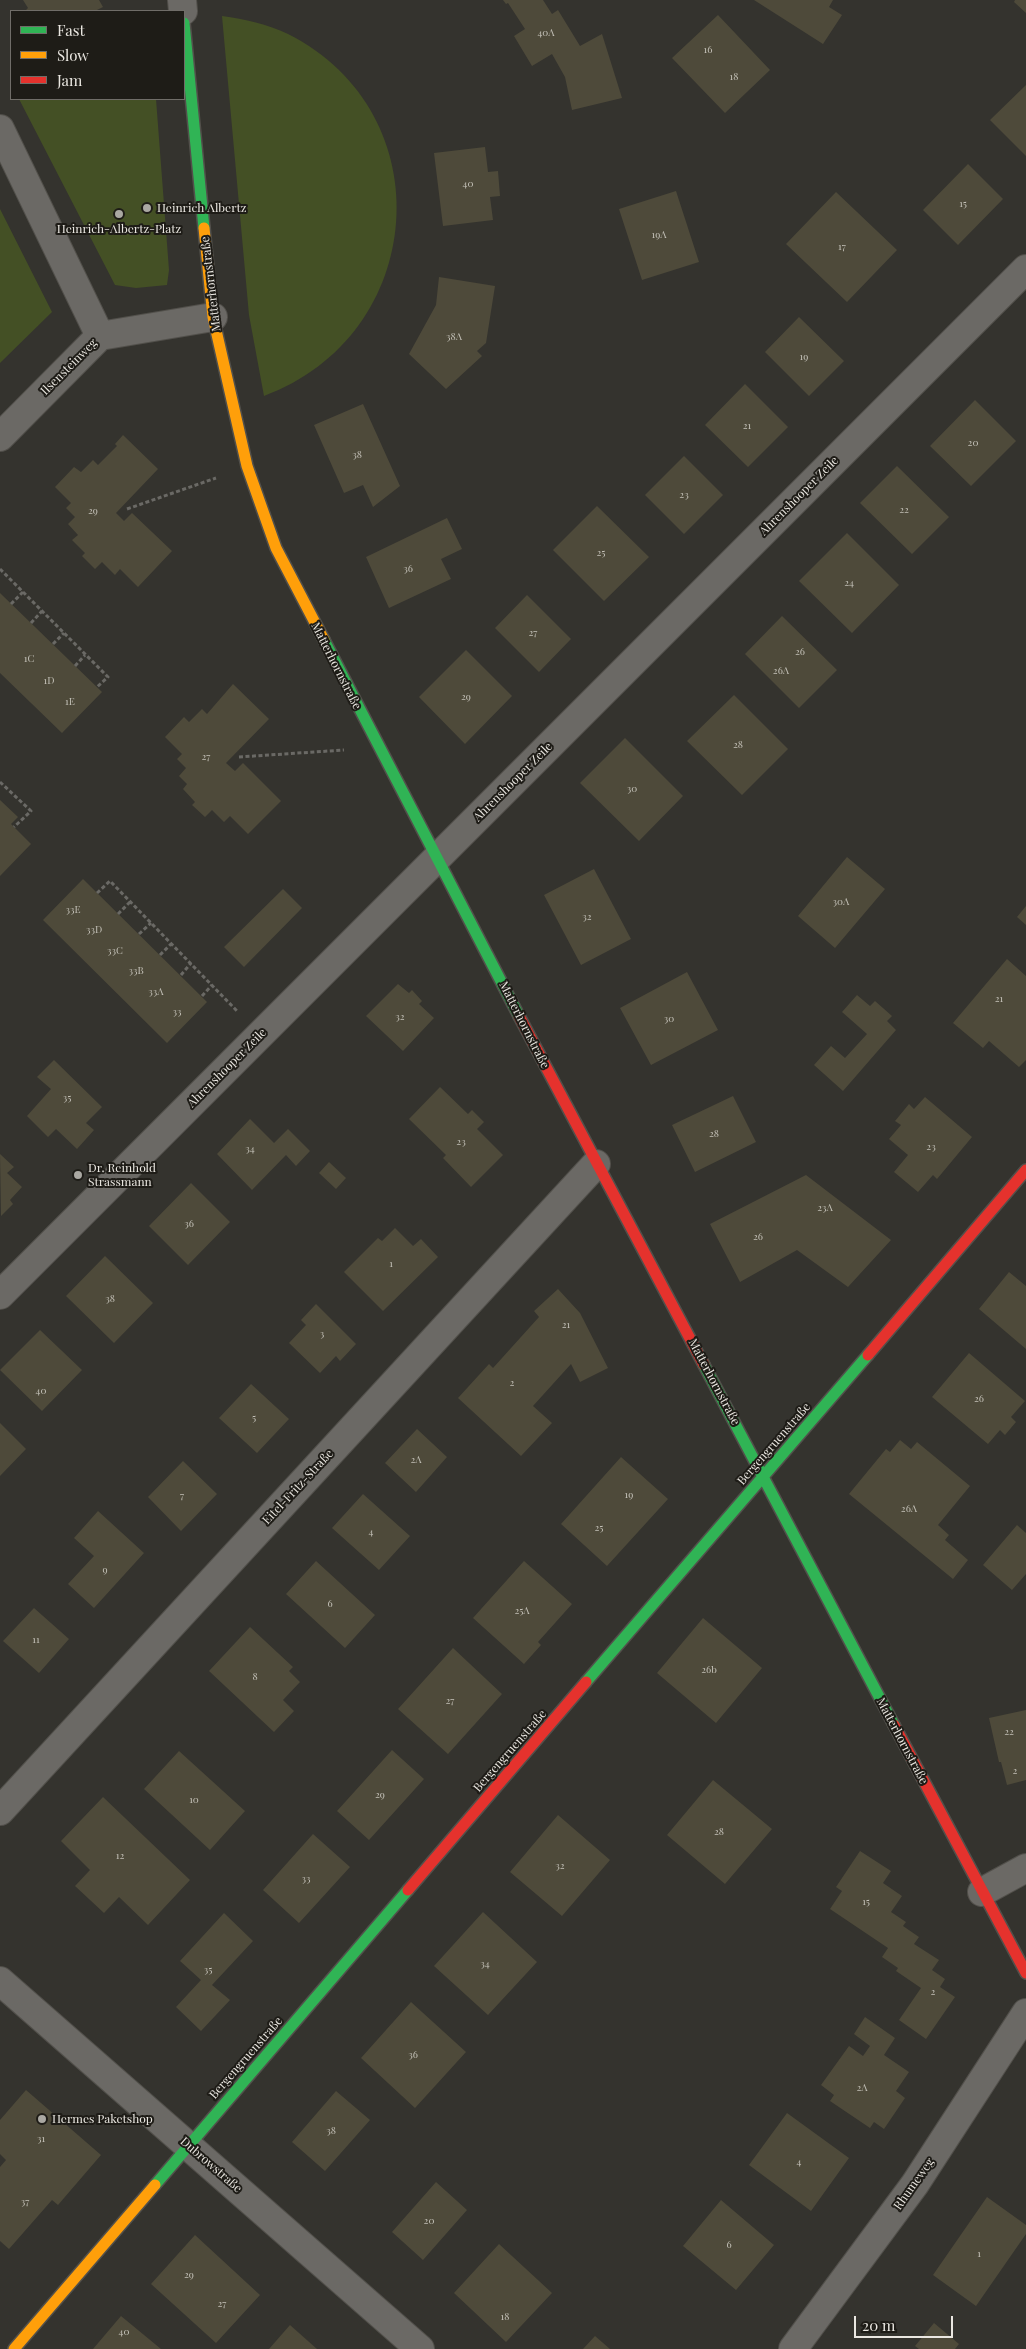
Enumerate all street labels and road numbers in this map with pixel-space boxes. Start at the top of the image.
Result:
street label: Matterhornstraße [198,236,224,332]
street label: Ilsensteinweg [38,336,100,398]
street label: Ahrenshooper Zeile [756,453,842,539]
street label: Matterhornstraße [308,620,364,712]
street label: Ahrenshooper Zeile [470,739,556,825]
street label: Matterhornstraße [496,979,552,1071]
street label: Ahrenshooper Zeile [184,1025,270,1111]
street label: Matterhornstraße [685,1336,743,1428]
street label: Bergengruenstraße [734,1400,814,1488]
street label: Eitel-Fritz-Straße [260,1447,336,1527]
street label: Matterhornstraße [873,1695,931,1787]
street label: Bergengruenstraße [470,1707,550,1795]
street label: Bergengruenstraße [206,2014,286,2102]
street label: Dubrowstraße [177,2134,245,2196]
street label: Rhumeweg [891,2155,937,2213]

